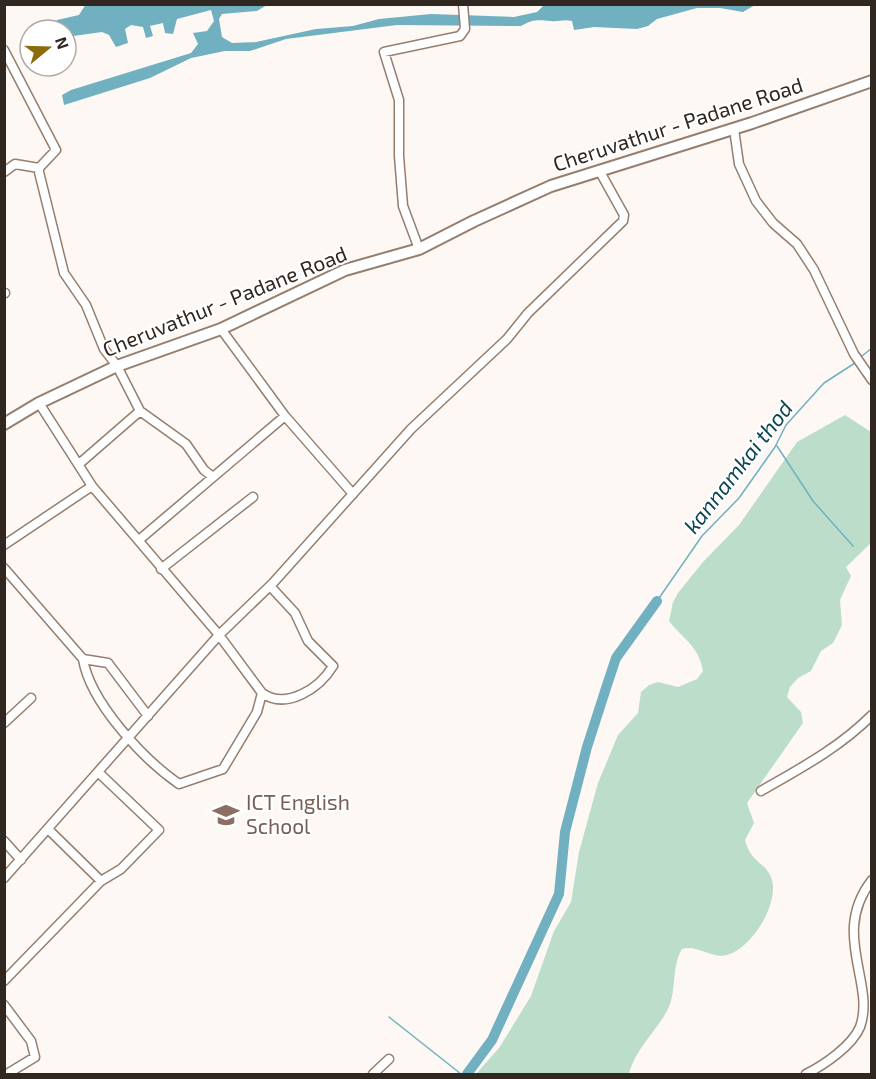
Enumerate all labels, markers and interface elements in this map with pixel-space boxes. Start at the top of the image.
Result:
north arrow [18,18,78,78]
text: N [52,34,74,52]
street label: Cheruvathur - Padane Road [549,71,806,176]
street label: Cheruvathur - Padane Road [99,240,350,361]
water label: kannamkai thod [677,395,797,538]
place label: ICT English School [246,789,350,838]
school or university icon: ICT English School [211,800,241,830]

